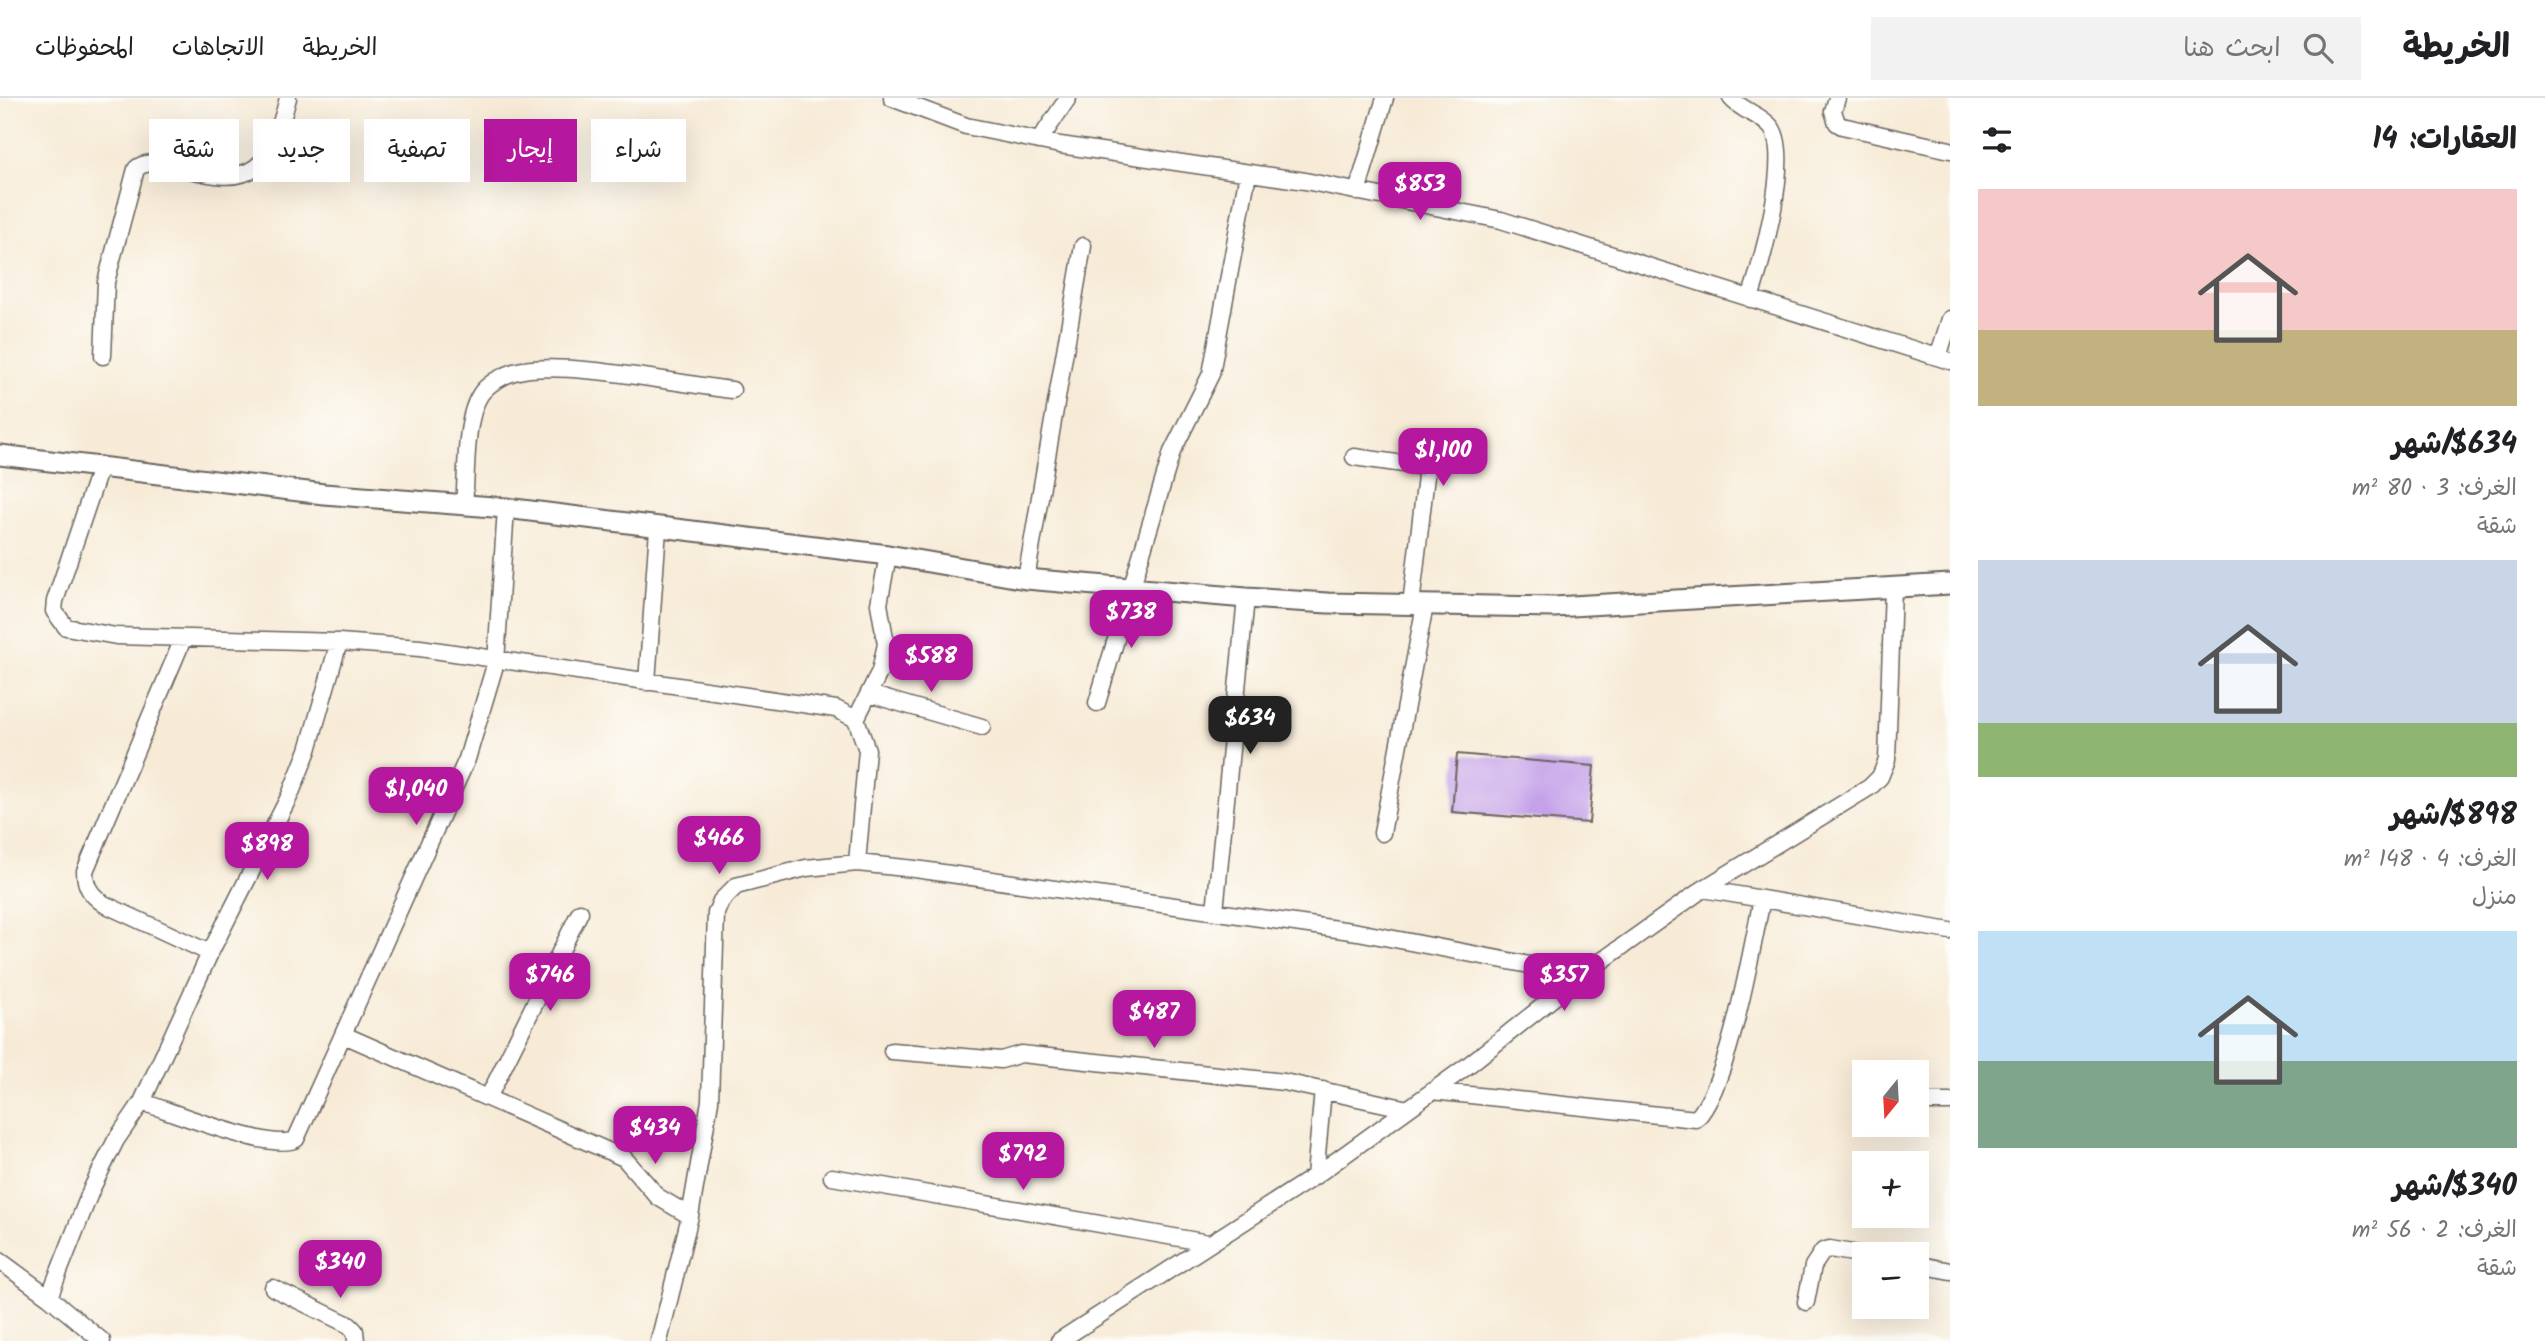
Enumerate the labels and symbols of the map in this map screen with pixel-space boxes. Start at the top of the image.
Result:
pin: $853 [1379,162,1461,222]
pin: $1,100 [1386,428,1500,488]
pin: $738 [1090,590,1172,650]
pin: $588 [890,634,972,694]
pin: $634 [1209,696,1291,756]
pin: $1,040 [359,768,473,827]
pin: $466 [678,816,760,876]
pin: $898 [226,822,308,882]
pin: $746 [509,954,591,1013]
pin: $357 [1523,954,1605,1013]
pin: $487 [1113,990,1195,1050]
north arrow [1852,1060,1928,1138]
pin: $434 [614,1107,696,1166]
pin: $792 [982,1132,1064,1192]
pin: $340 [299,1240,381,1300]

